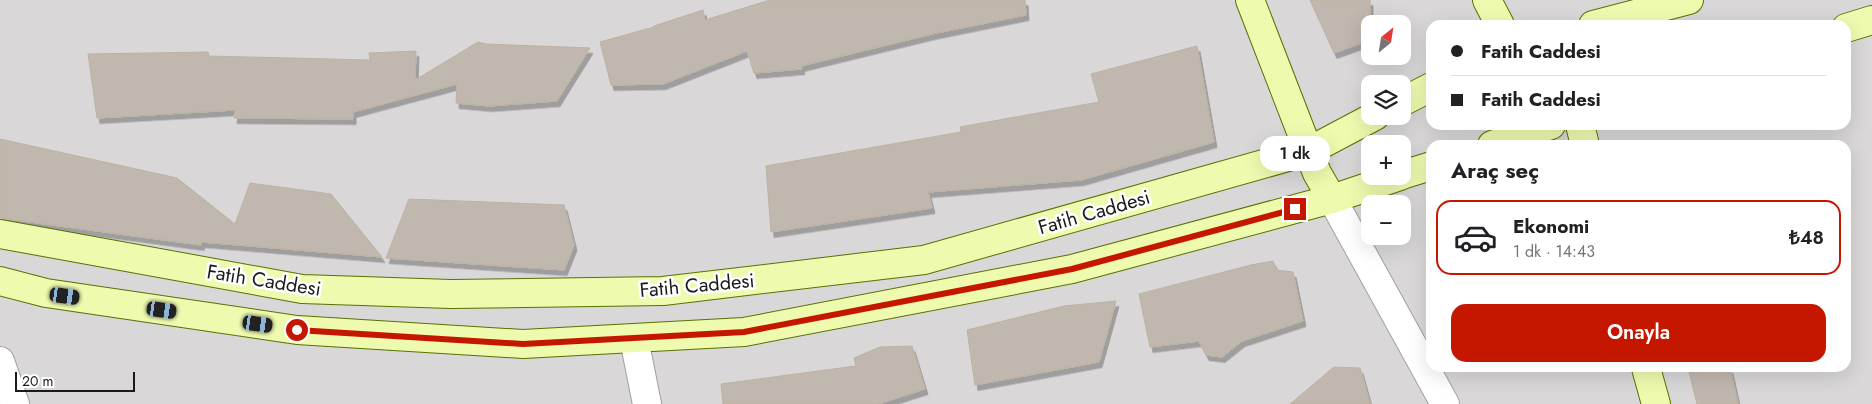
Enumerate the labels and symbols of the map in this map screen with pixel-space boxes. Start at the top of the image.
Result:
north arrow [1361,15,1411,65]
callout: 1 dk [1260,136,1330,172]
street label: Fatih Caddesi [1035,183,1154,242]
route end [1284,198,1306,220]
street label: Fatih Caddesi [205,257,323,304]
street label: Fatih Caddesi [638,266,756,305]
car [49,286,80,306]
car [146,300,177,320]
car [242,314,273,334]
route start [286,319,308,341]
scale bar [15,369,135,392]

